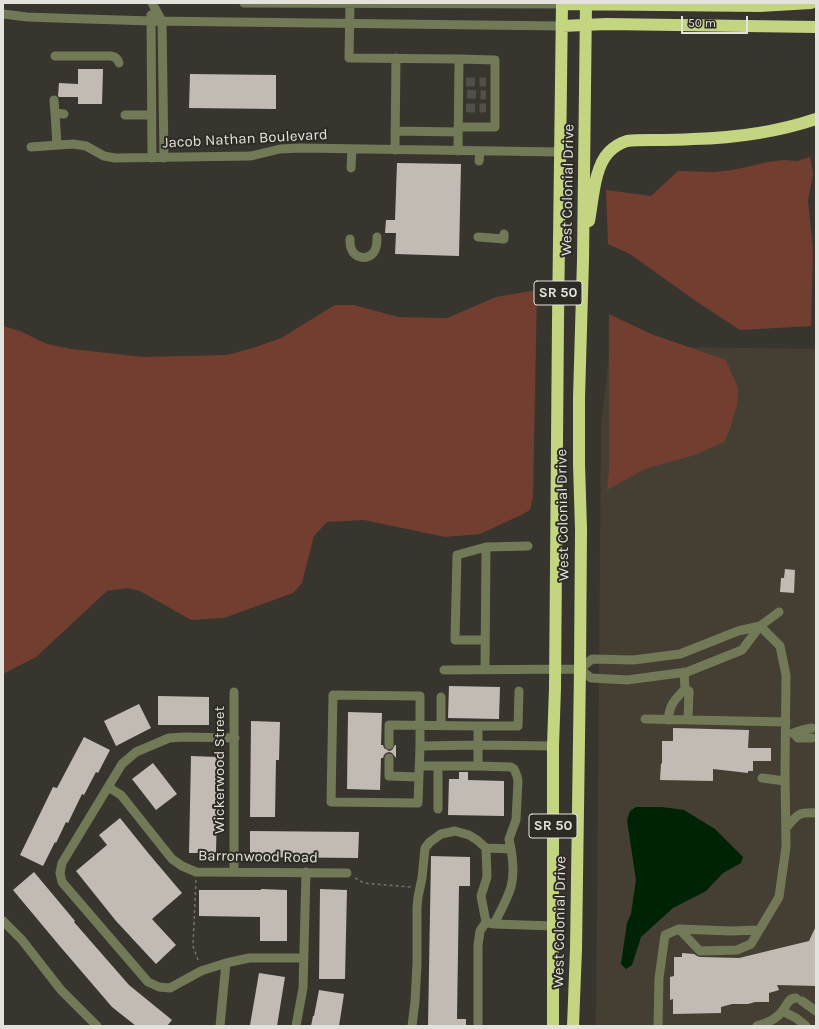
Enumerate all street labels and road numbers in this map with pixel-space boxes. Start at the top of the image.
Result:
street label: West Colonial Drive [558,124,578,256]
street label: Jacob Nathan Boulevard [162,126,328,152]
road number: SR 50 [534,281,582,305]
street label: West Colonial Drive [553,449,573,581]
street label: Wickerwood Street [211,706,229,834]
road number: SR 50 [529,814,577,838]
street label: Barronwood Road [198,847,318,867]
street label: West Colonial Drive [550,856,570,988]

